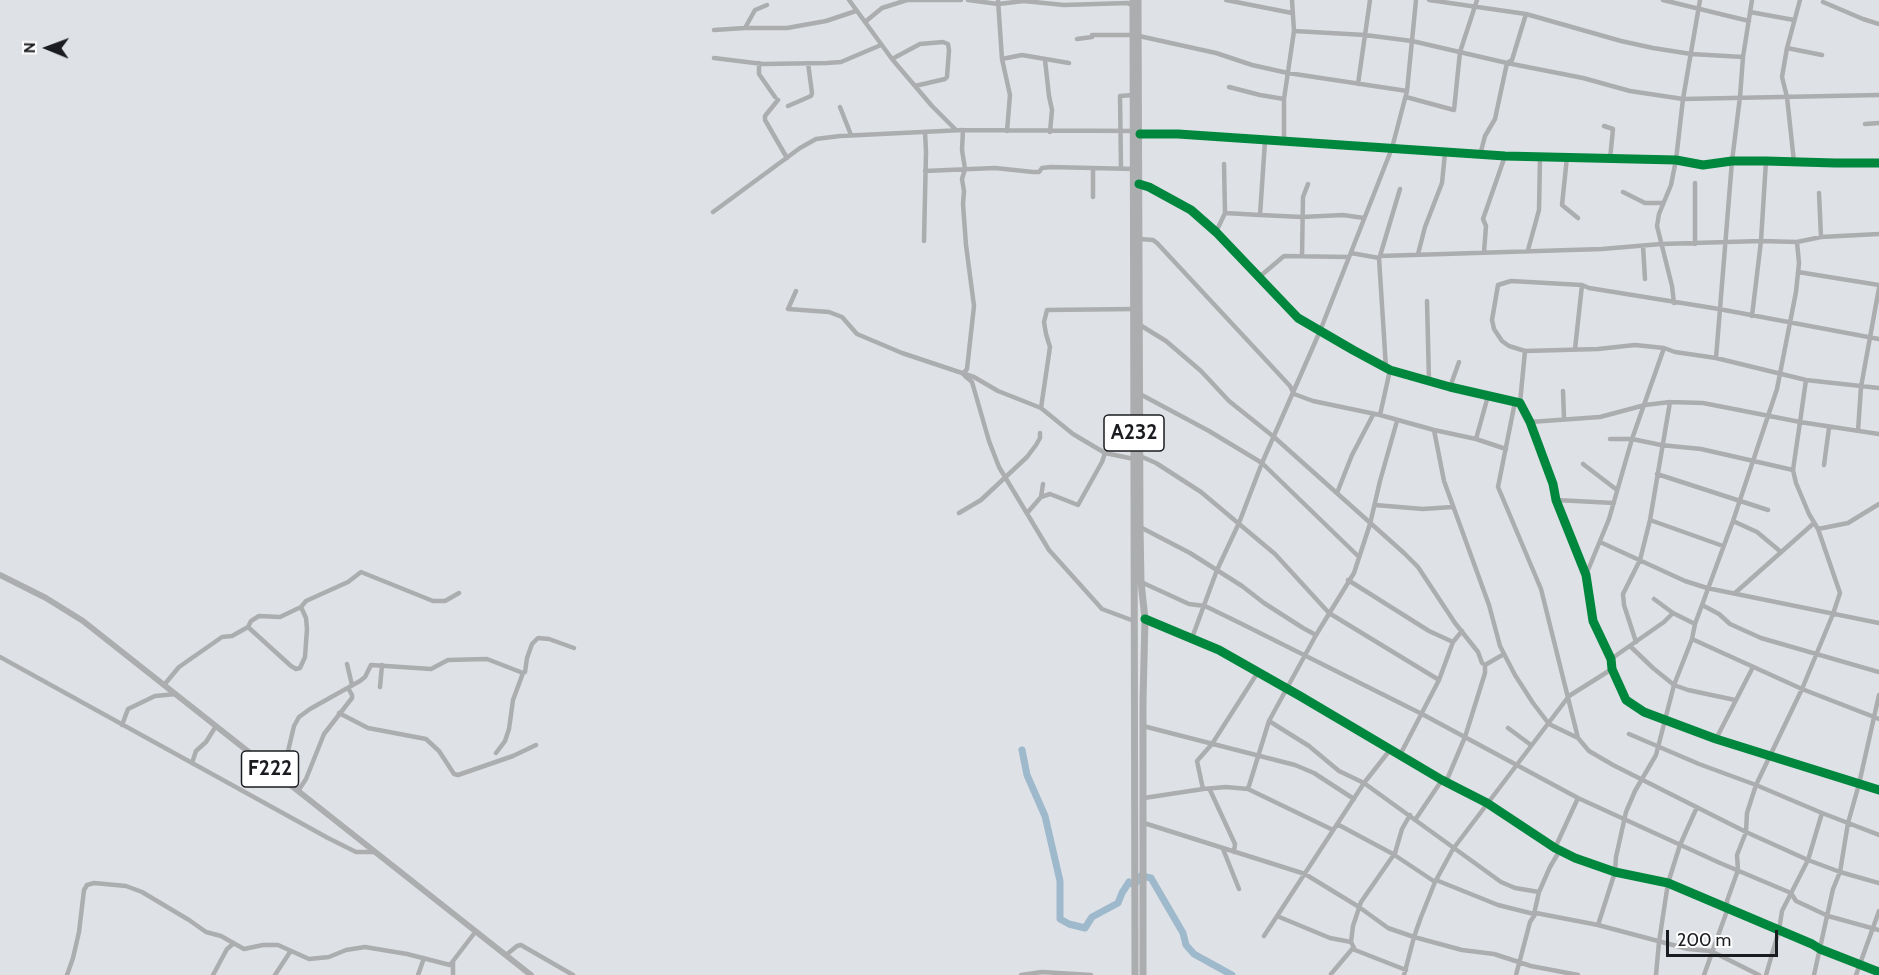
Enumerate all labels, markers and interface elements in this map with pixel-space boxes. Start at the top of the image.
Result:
north arrow [18,18,78,78]
text: N [20,42,39,53]
road number: A232 [1104,415,1164,451]
road number: F222 [242,751,298,787]
scale bar [1669,918,1782,956]
text: 200 m [1677,929,1731,951]

